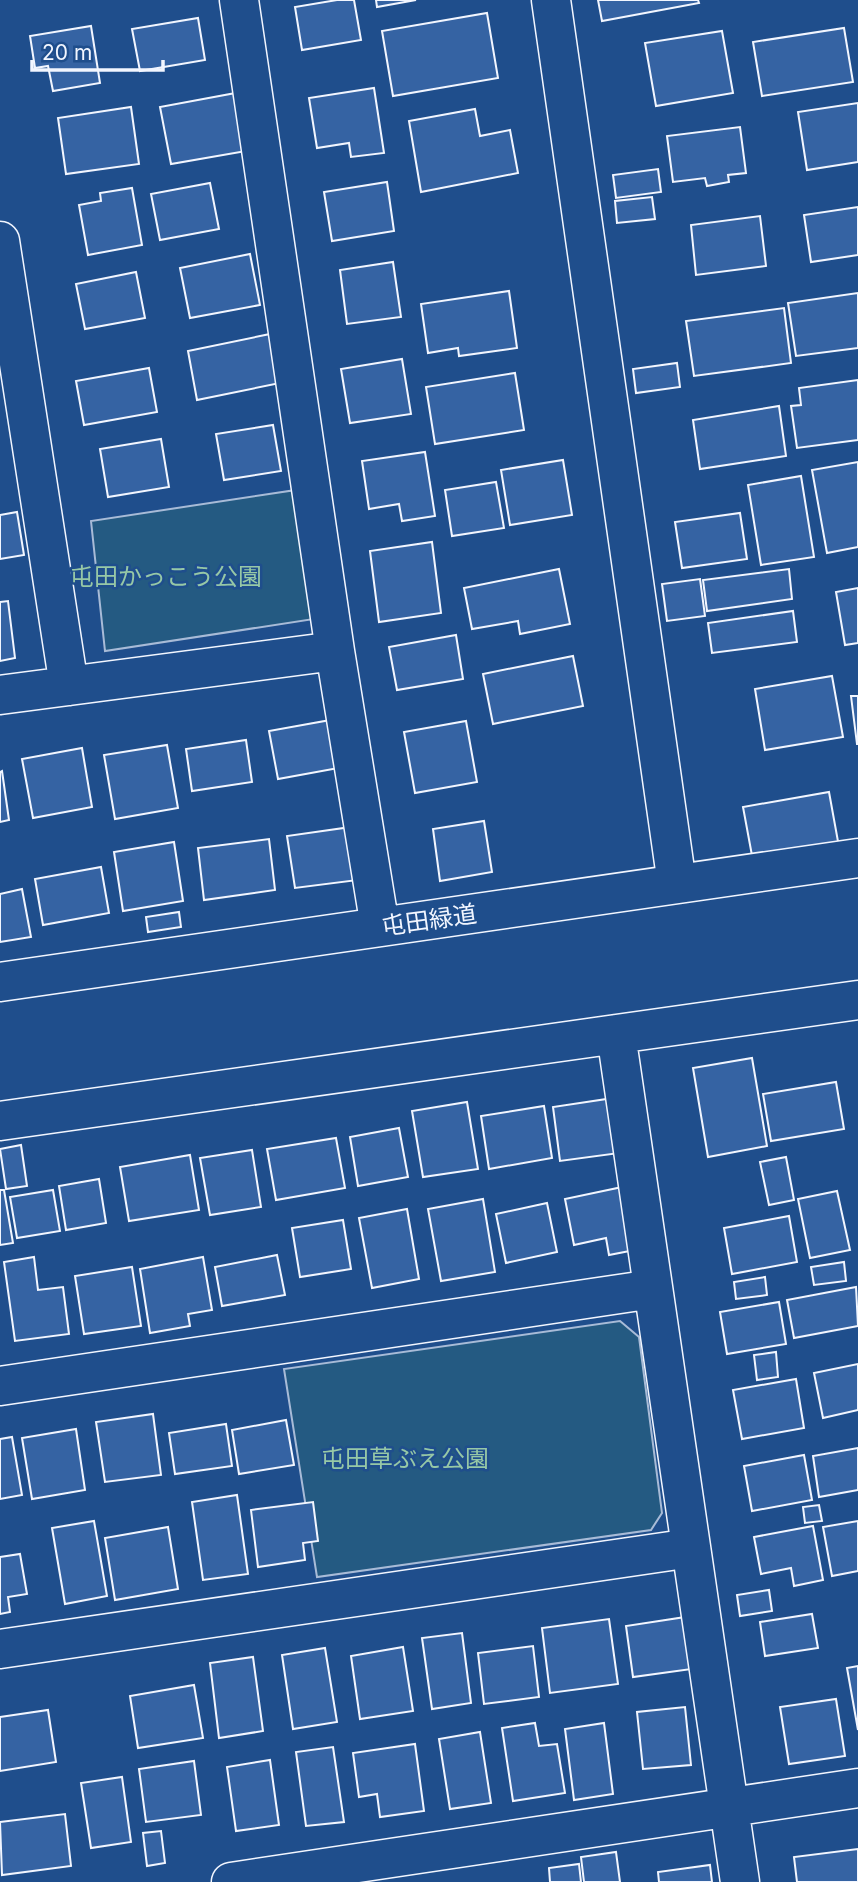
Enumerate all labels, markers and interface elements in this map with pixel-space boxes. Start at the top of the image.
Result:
scale bar [32,28,163,72]
text: 20 m [42,40,92,65]
park label: 屯田かっこう公園 [70,562,262,591]
street label: 屯田緑道 [379,899,479,941]
park label: 屯田草ぶえ公園 [321,1444,489,1473]

